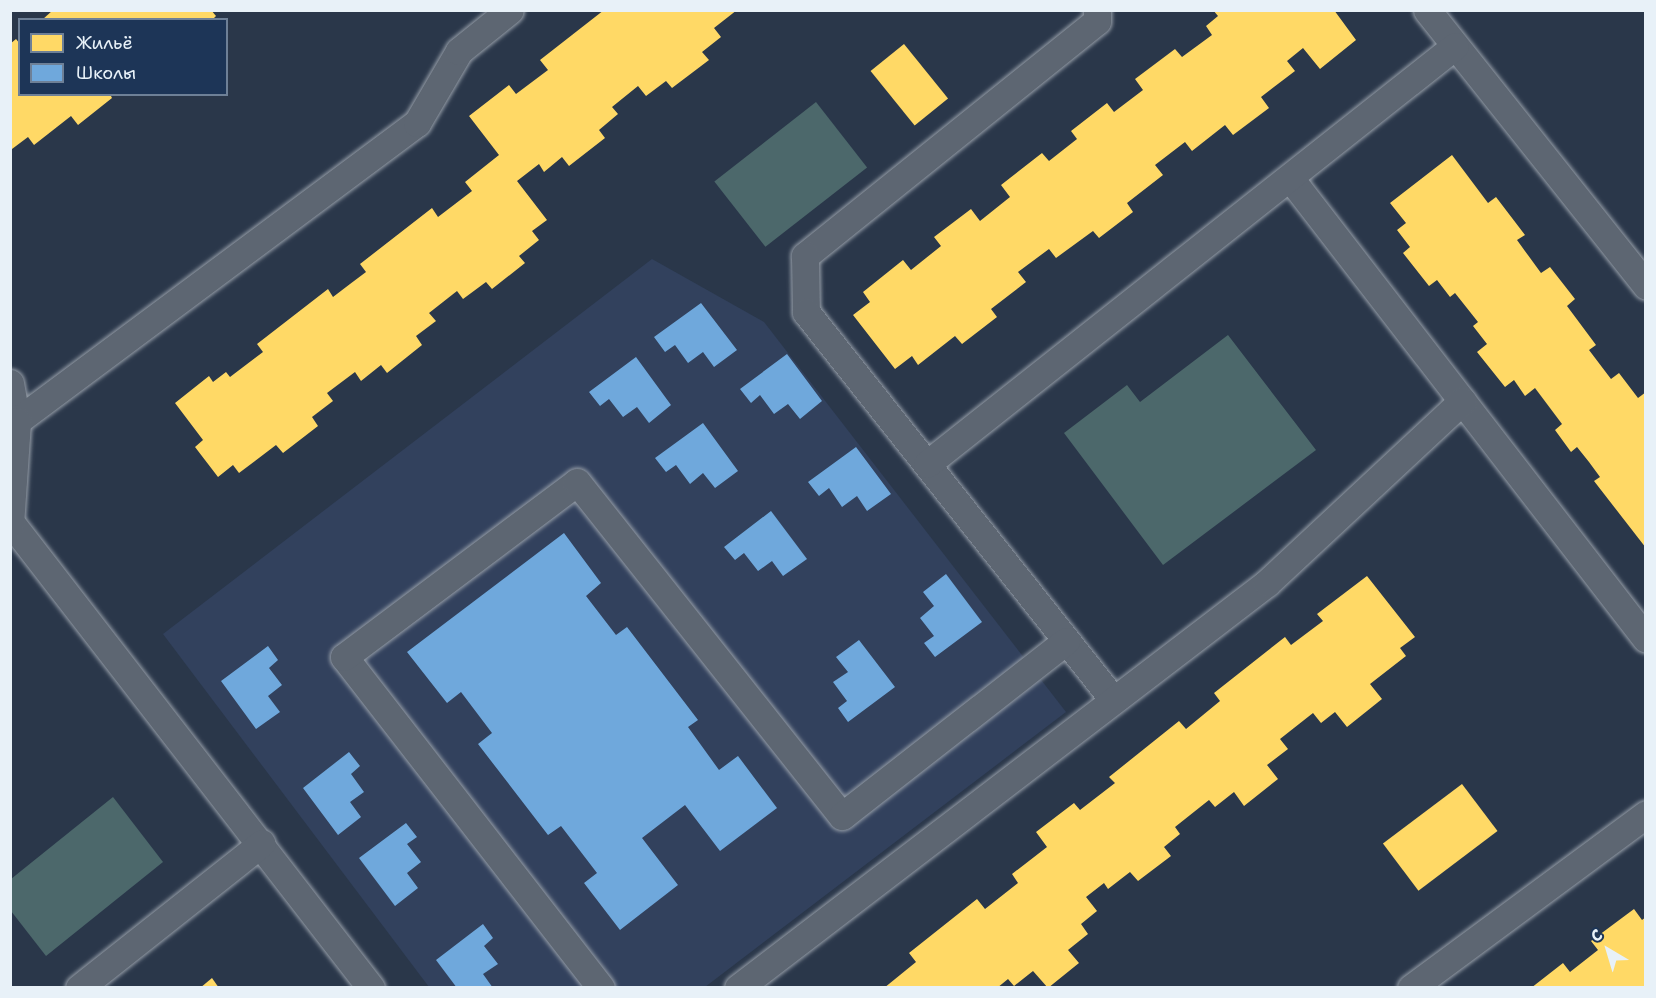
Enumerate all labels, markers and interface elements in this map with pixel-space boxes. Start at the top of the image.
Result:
legend [18,18,228,96]
text: Жильё [76,31,133,55]
text: Школы [76,61,136,85]
north arrow [1578,920,1638,980]
text: С [1586,924,1607,947]

